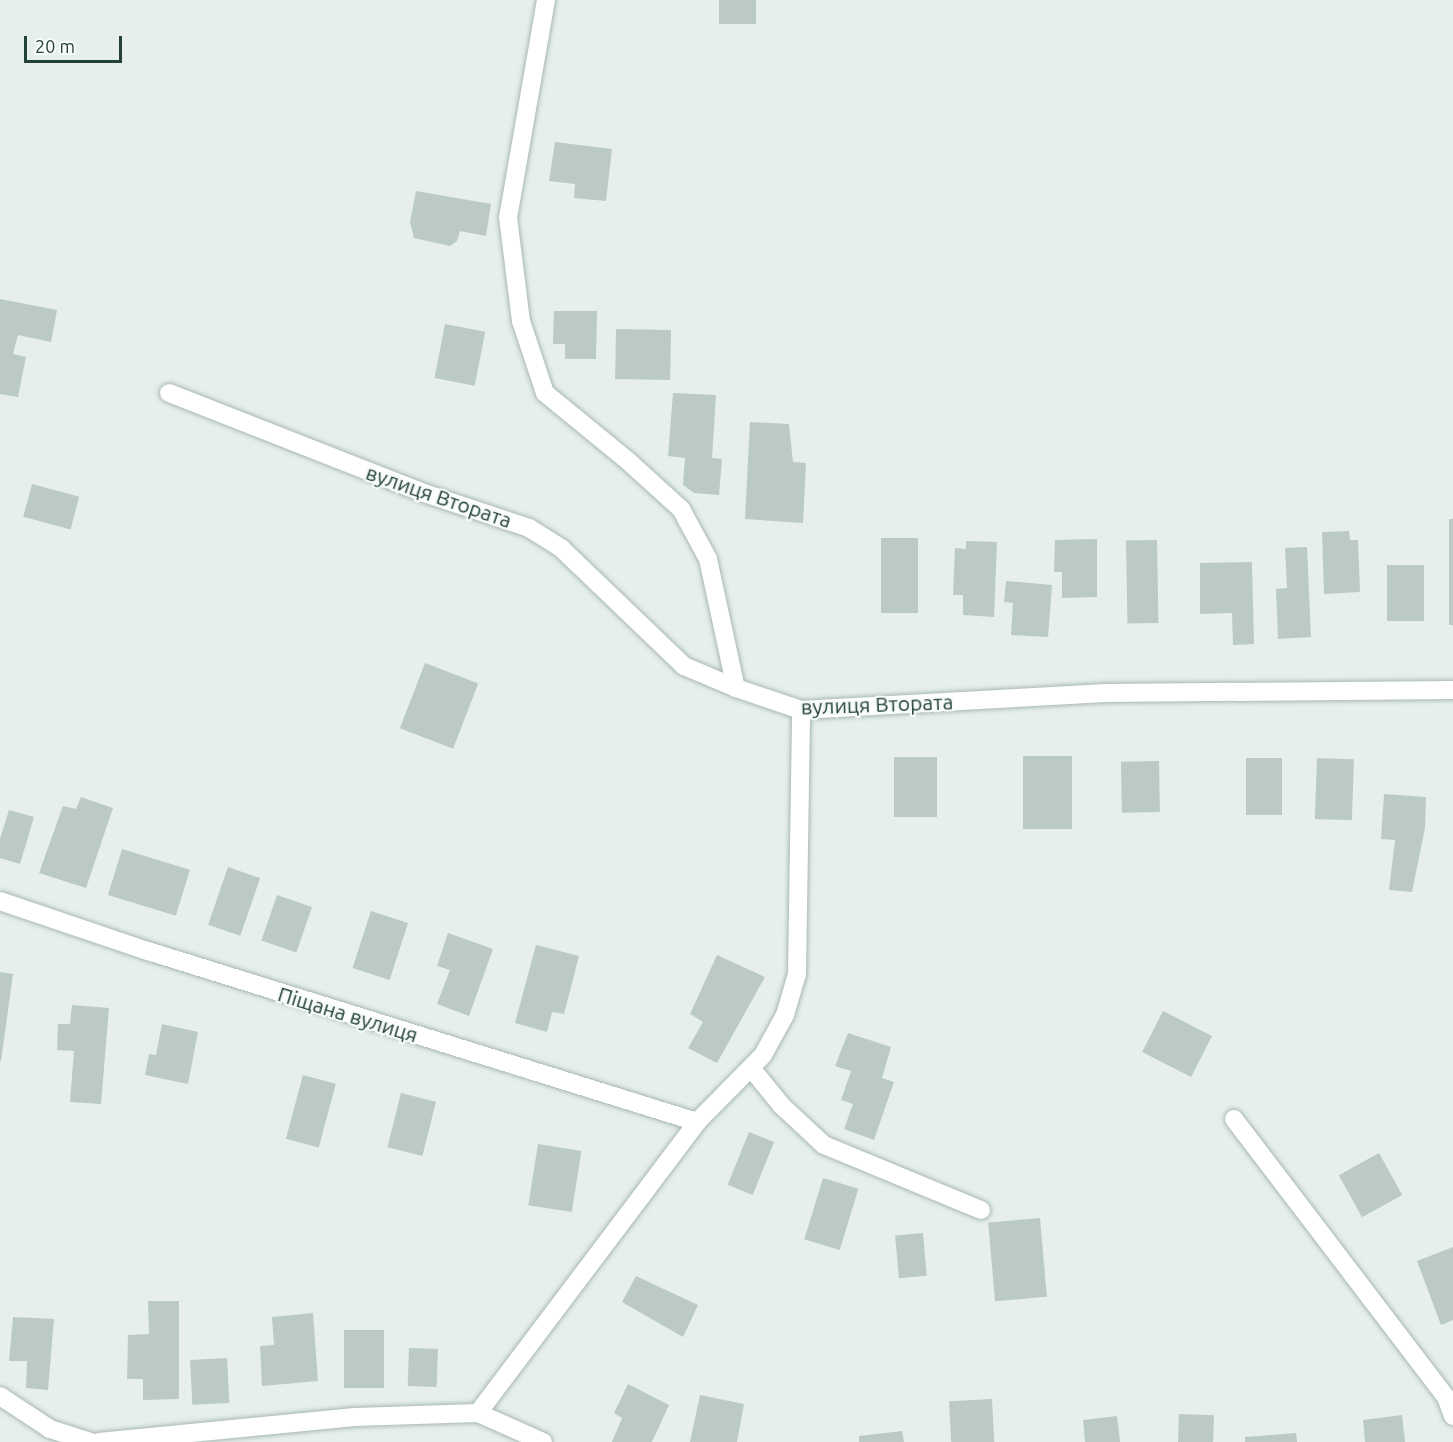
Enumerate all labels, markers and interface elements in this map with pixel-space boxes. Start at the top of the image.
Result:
scale bar [27,24,124,62]
text: 20 m [35,36,75,56]
street label: вулиця Втората [363,459,515,533]
street label: вулиця Втората [800,689,954,719]
street label: Піщана вулиця [275,981,421,1047]

